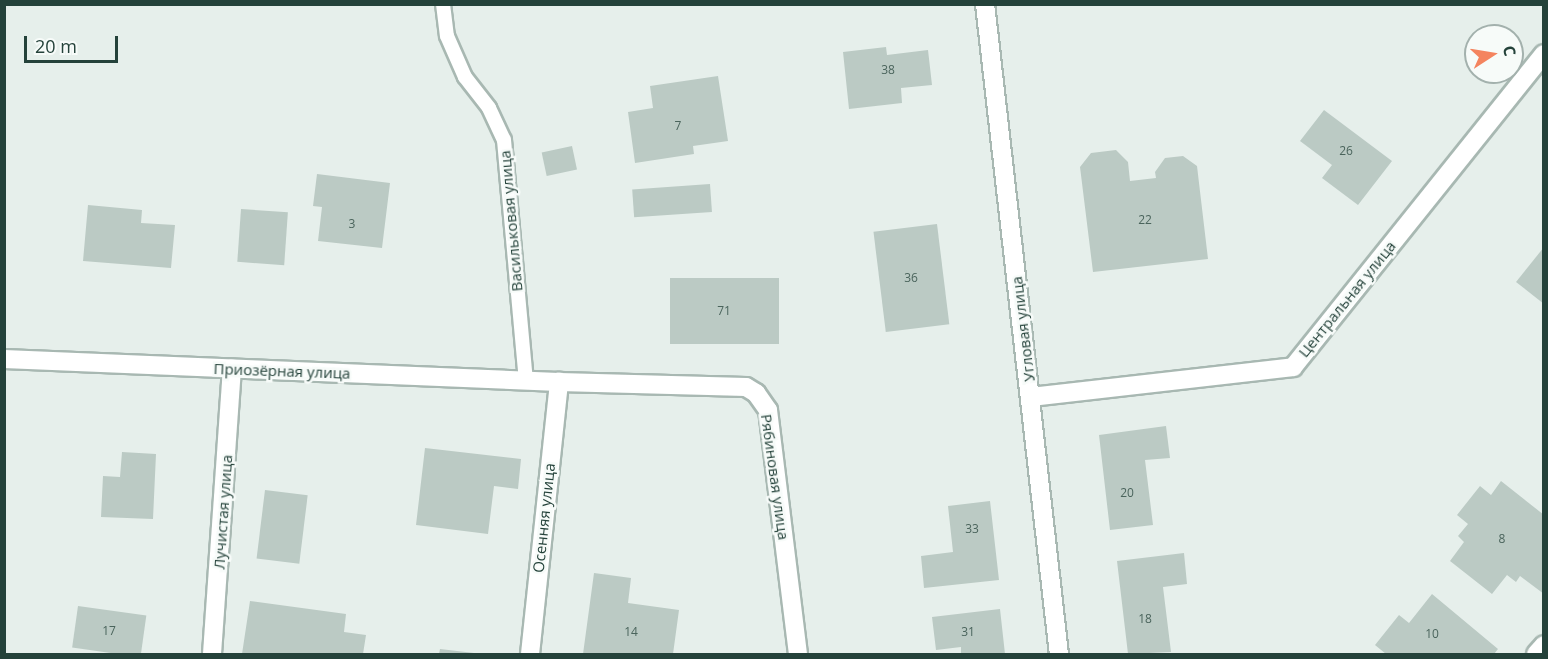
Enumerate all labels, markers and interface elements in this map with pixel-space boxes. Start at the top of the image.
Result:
scale bar [27,24,122,62]
north arrow [1464,24,1524,84]
text: 20 m [35,34,77,58]
text: С [1498,43,1521,58]
house number: 38 [881,63,895,77]
house number: 7 [675,119,681,133]
house number: 26 [1339,144,1353,158]
street label: Васильковая улица [496,150,526,292]
house number: 22 [1138,213,1152,227]
house number: 3 [349,217,355,231]
street label: Центральная улица [1295,237,1399,361]
house number: 36 [904,271,918,285]
street label: Угловая улица [1008,275,1038,383]
house number: 71 [717,304,731,318]
street label: Приозёрная улица [213,360,351,382]
street label: Рябиновая улица [757,413,793,541]
street label: Лучистая улица [210,454,236,570]
street label: Осенняя улица [529,462,559,574]
house number: 20 [1120,486,1134,500]
house number: 33 [965,522,979,536]
house number: 8 [1499,532,1505,546]
house number: 18 [1138,612,1152,626]
house number: 17 [102,624,116,638]
house number: 14 [624,625,638,639]
house number: 31 [961,625,975,639]
house number: 10 [1425,627,1439,641]

